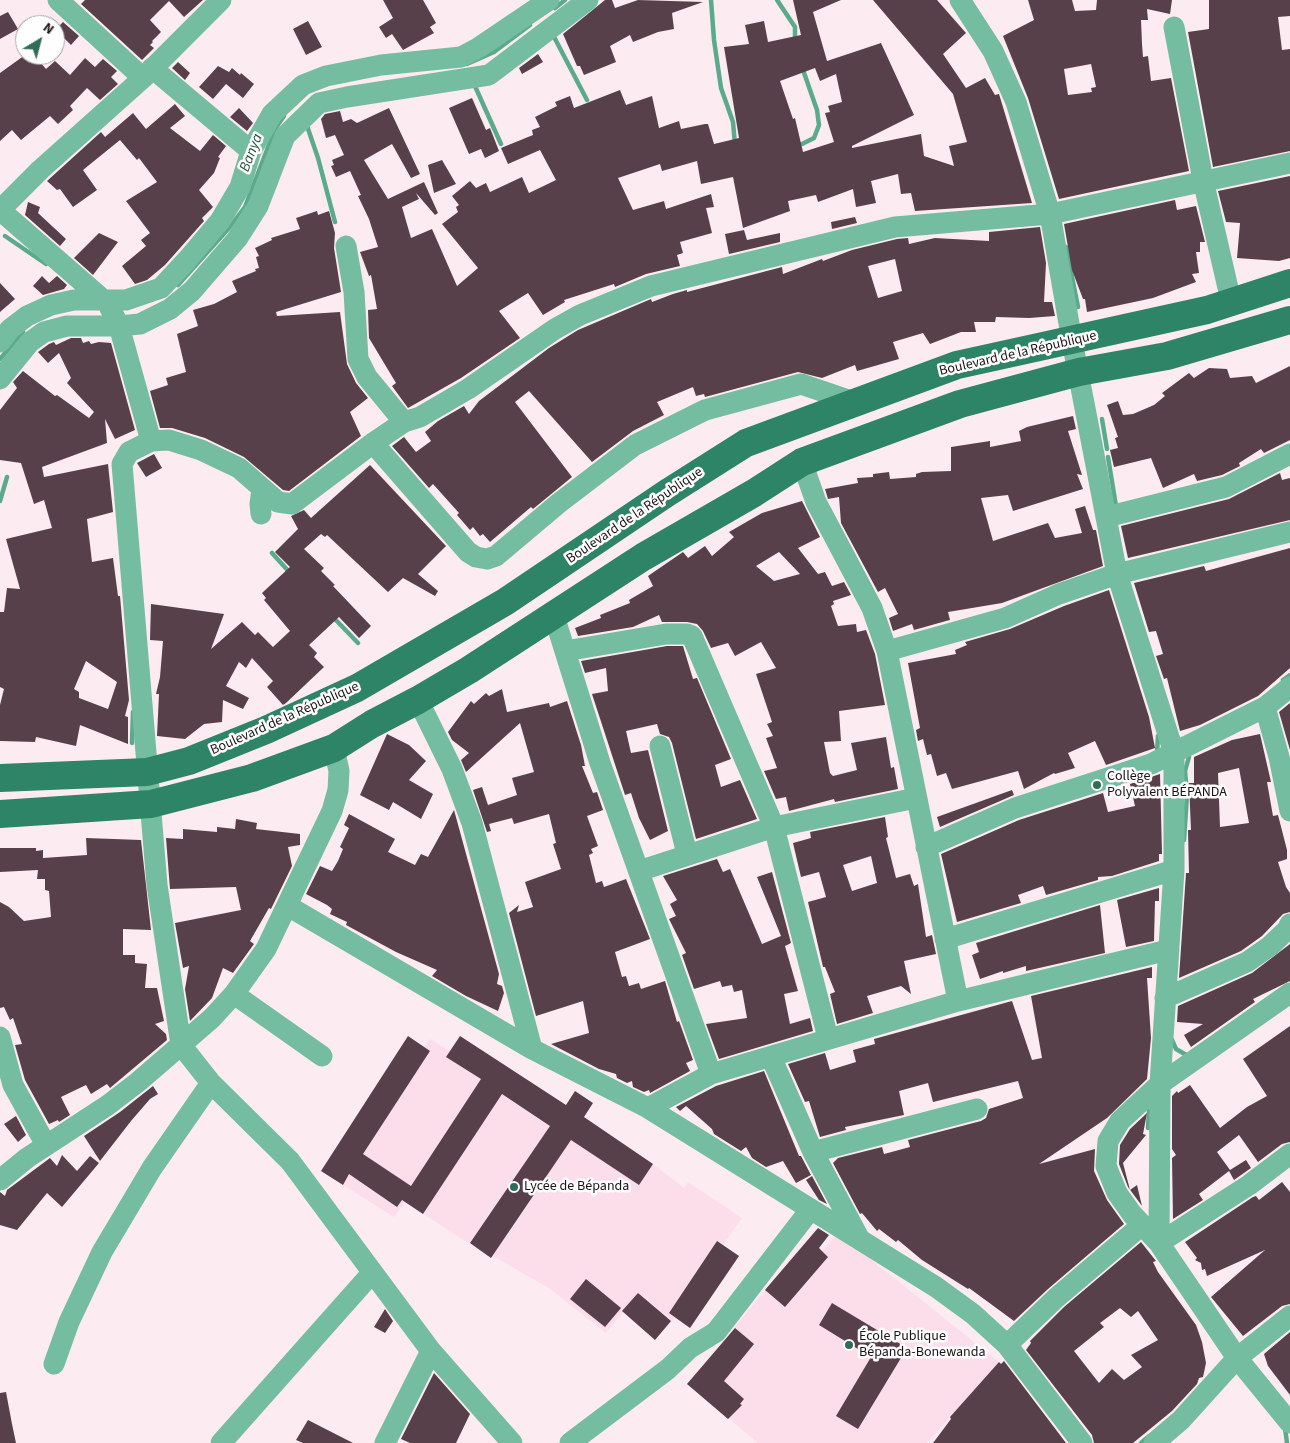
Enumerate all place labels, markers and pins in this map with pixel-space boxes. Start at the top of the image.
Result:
place label: Collège Polyvalent BÉPANDA [1107,769,1227,802]
marker: Collège Polyvalent BÉPANDA [1091,779,1103,791]
place label: Lycée de Bépanda [524,1179,629,1195]
marker: Lycée de Bépanda [508,1181,520,1193]
place label: École Publique Bépanda-Bonewanda [859,1329,986,1361]
marker: École Publique Bépanda-Bonewanda [843,1339,855,1351]

